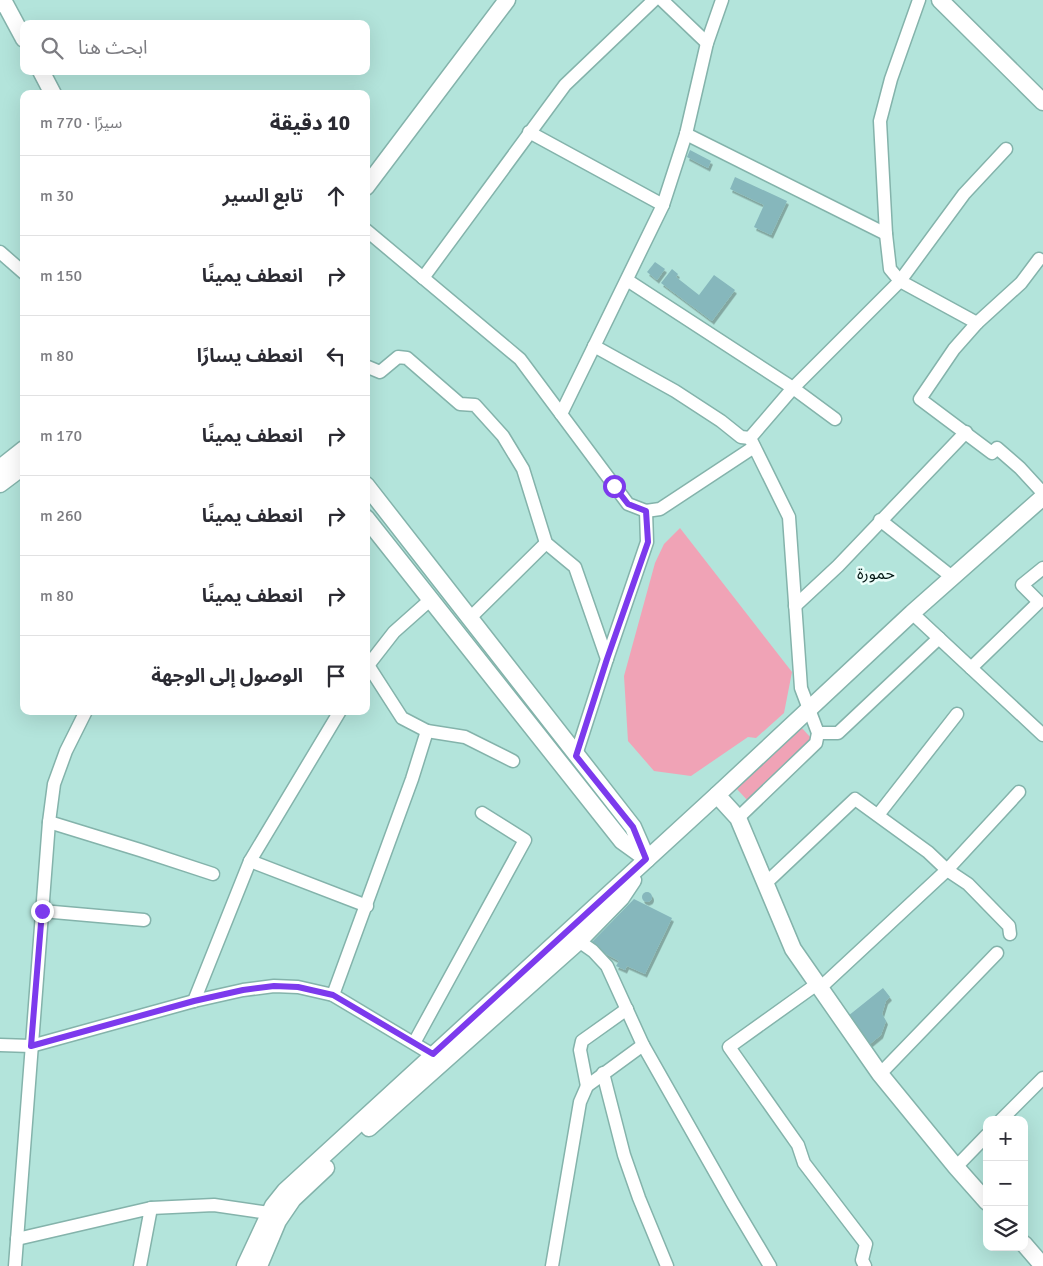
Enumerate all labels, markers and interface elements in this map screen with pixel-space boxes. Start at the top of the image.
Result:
search box [20,20,370,75]
icon: search [38,34,66,62]
text: ابحث هنا [78,36,148,60]
text: 10 دقيقة [270,110,350,136]
text: سيرًا · 770 m [40,113,122,133]
icon: ahead [322,182,350,210]
text: تابع السير [223,184,303,208]
text: 30 m [40,186,74,206]
icon: right [322,262,350,290]
text: انعطف يمينًا [202,264,303,288]
text: 150 m [40,266,82,286]
icon: left [322,342,350,370]
text: انعطف يسارًا [197,344,303,368]
text: 80 m [40,346,74,366]
icon: right [322,422,350,450]
text: انعطف يمينًا [202,424,303,448]
text: 170 m [40,426,82,446]
route start [603,475,626,498]
icon: right [322,502,350,530]
text: انعطف يمينًا [202,504,303,528]
text: 260 m [40,506,82,526]
district label: حمورة [857,564,895,584]
icon: right [322,582,350,610]
text: انعطف يمينًا [202,584,303,608]
text: 80 m [40,586,74,606]
icon: arrive [322,662,350,690]
text: الوصول إلى الوجهة [151,664,303,688]
route end [31,900,54,923]
map controls [983,1116,1028,1251]
button: + [983,1116,1028,1161]
button: − [983,1161,1028,1206]
button: layers [983,1206,1028,1251]

